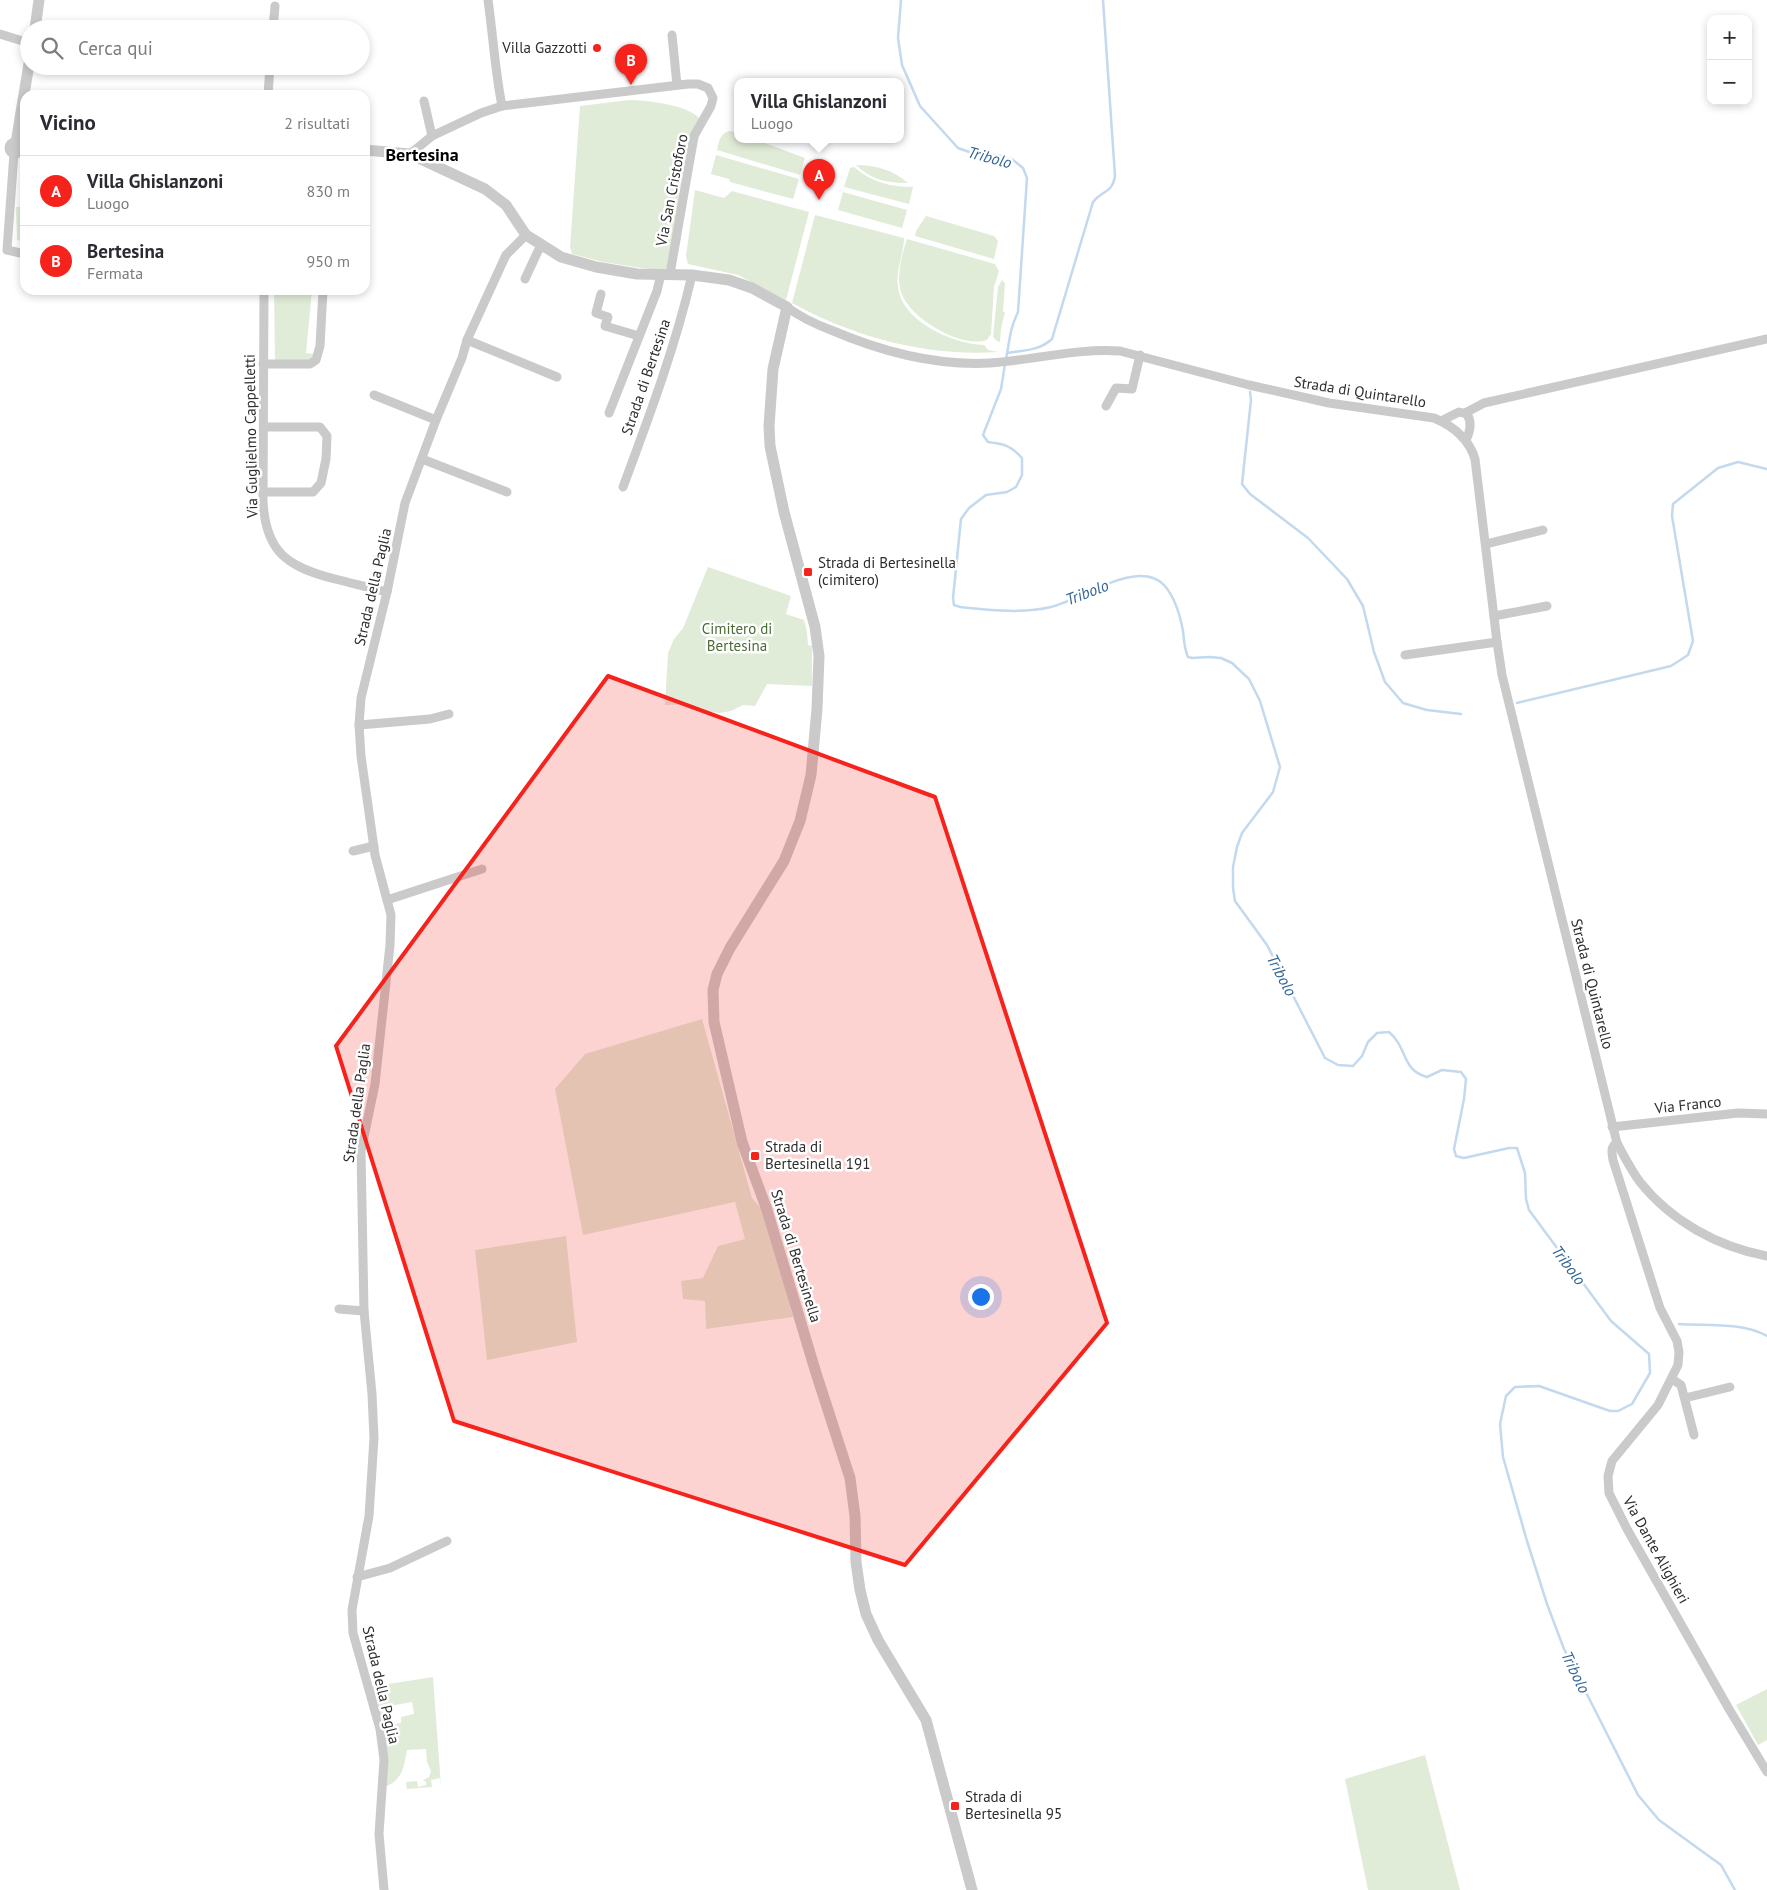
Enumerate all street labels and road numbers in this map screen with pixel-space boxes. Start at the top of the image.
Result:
street label: Via San Cristoforo [651,132,692,249]
street label: Strada di Bertesina [617,316,674,437]
street label: Via Guglielmo Cappelletti [240,354,261,519]
street label: Strada di Quintarello [1293,372,1428,411]
street label: Strada della Paglia [350,526,395,648]
street label: Strada di Quintarello [1567,917,1618,1051]
street label: Strada della Paglia [339,1042,374,1164]
street label: Via Franco [1653,1092,1722,1118]
street label: Strada di Bertesinella [767,1187,826,1325]
street label: Via Dante Alighieri [1619,1492,1694,1607]
street label: Strada della Paglia [359,1624,404,1746]

